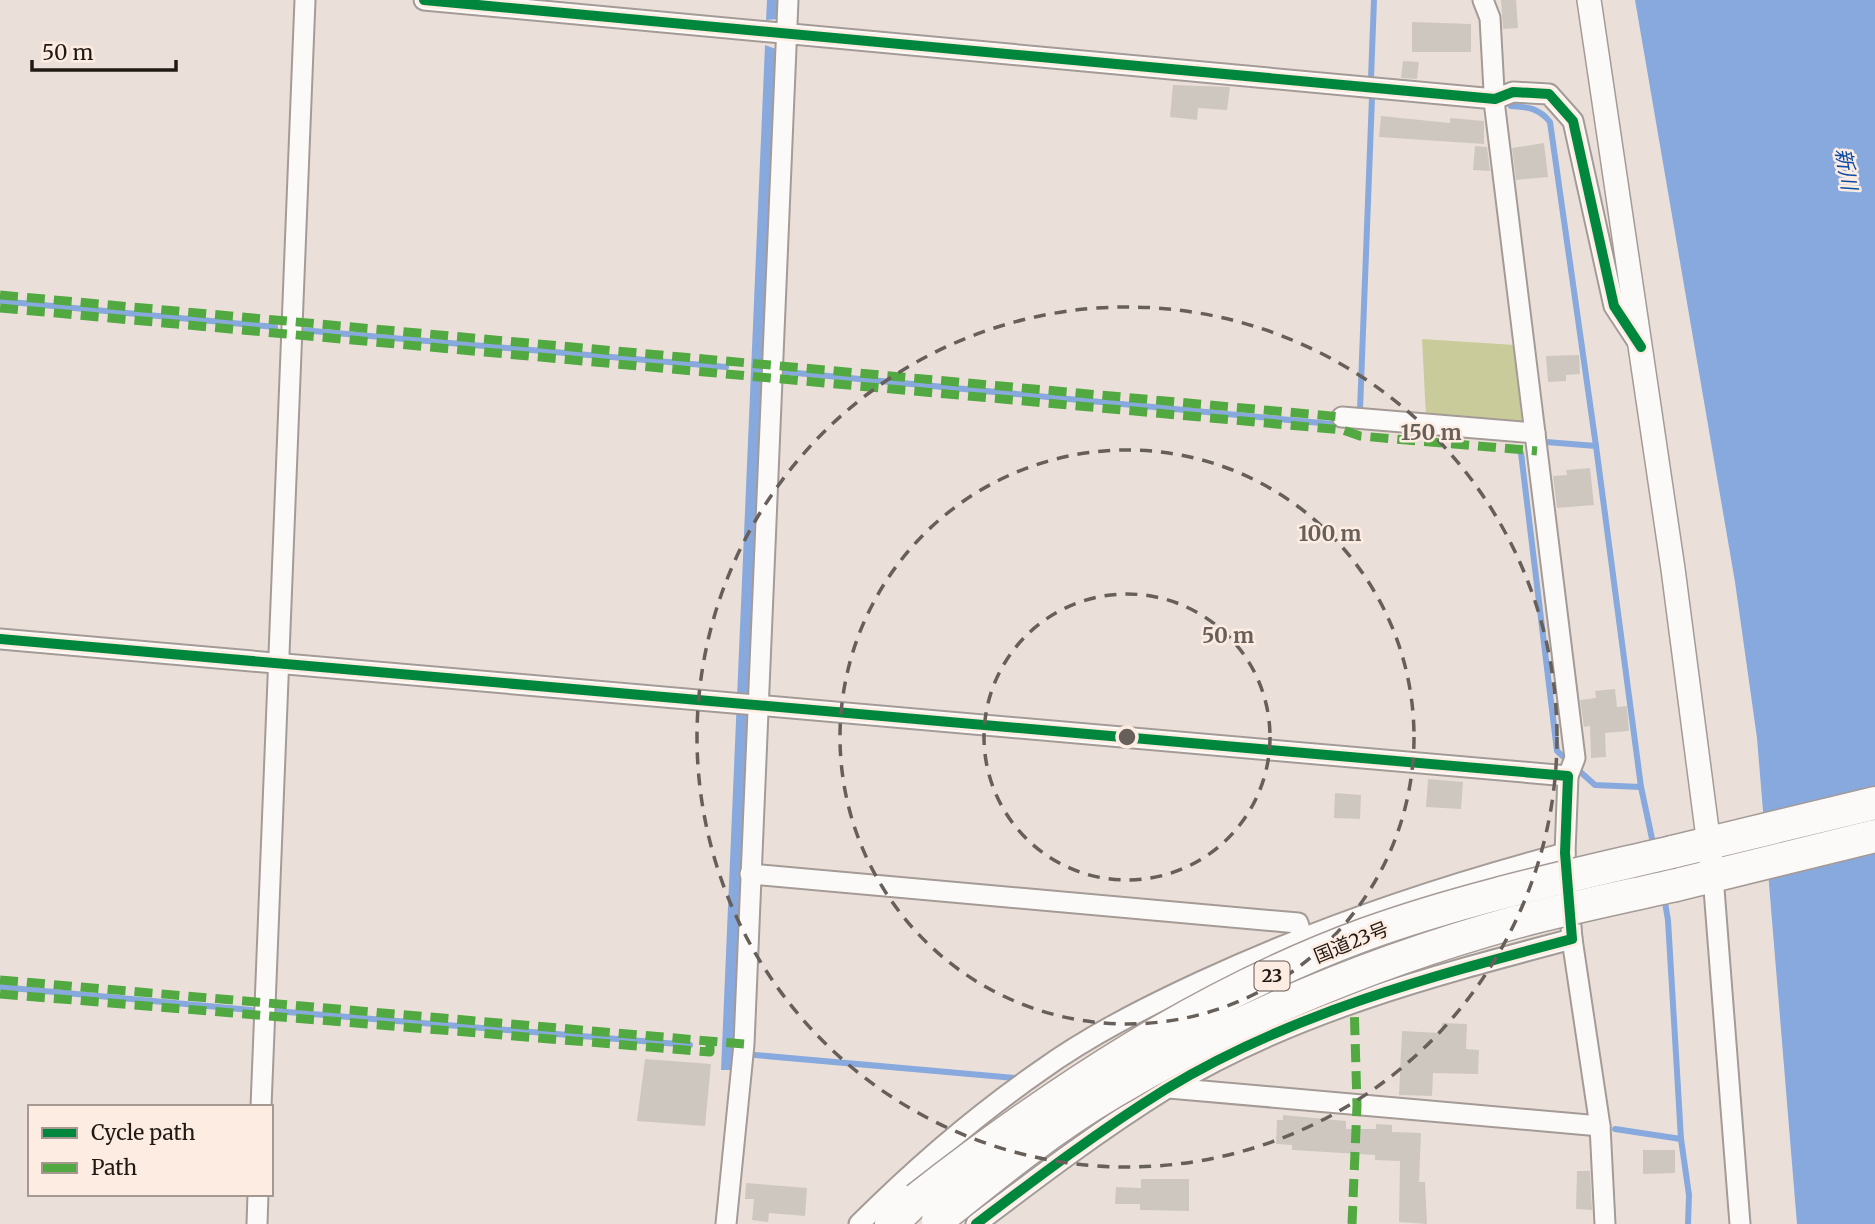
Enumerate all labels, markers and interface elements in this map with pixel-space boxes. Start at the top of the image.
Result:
scale bar [32,28,175,72]
text: 50 m [42,39,93,66]
water label: 新川 [1830,146,1864,194]
text: 150 m [1400,419,1462,446]
text: 100 m [1299,520,1361,547]
text: 50 m [1202,622,1254,649]
centre of rings [1115,725,1139,749]
street label: 国道23号 [1310,916,1392,968]
road number: 23 [1254,961,1290,990]
legend [28,1105,273,1196]
text: Cycle path [91,1119,195,1146]
text: Path [91,1154,137,1181]

